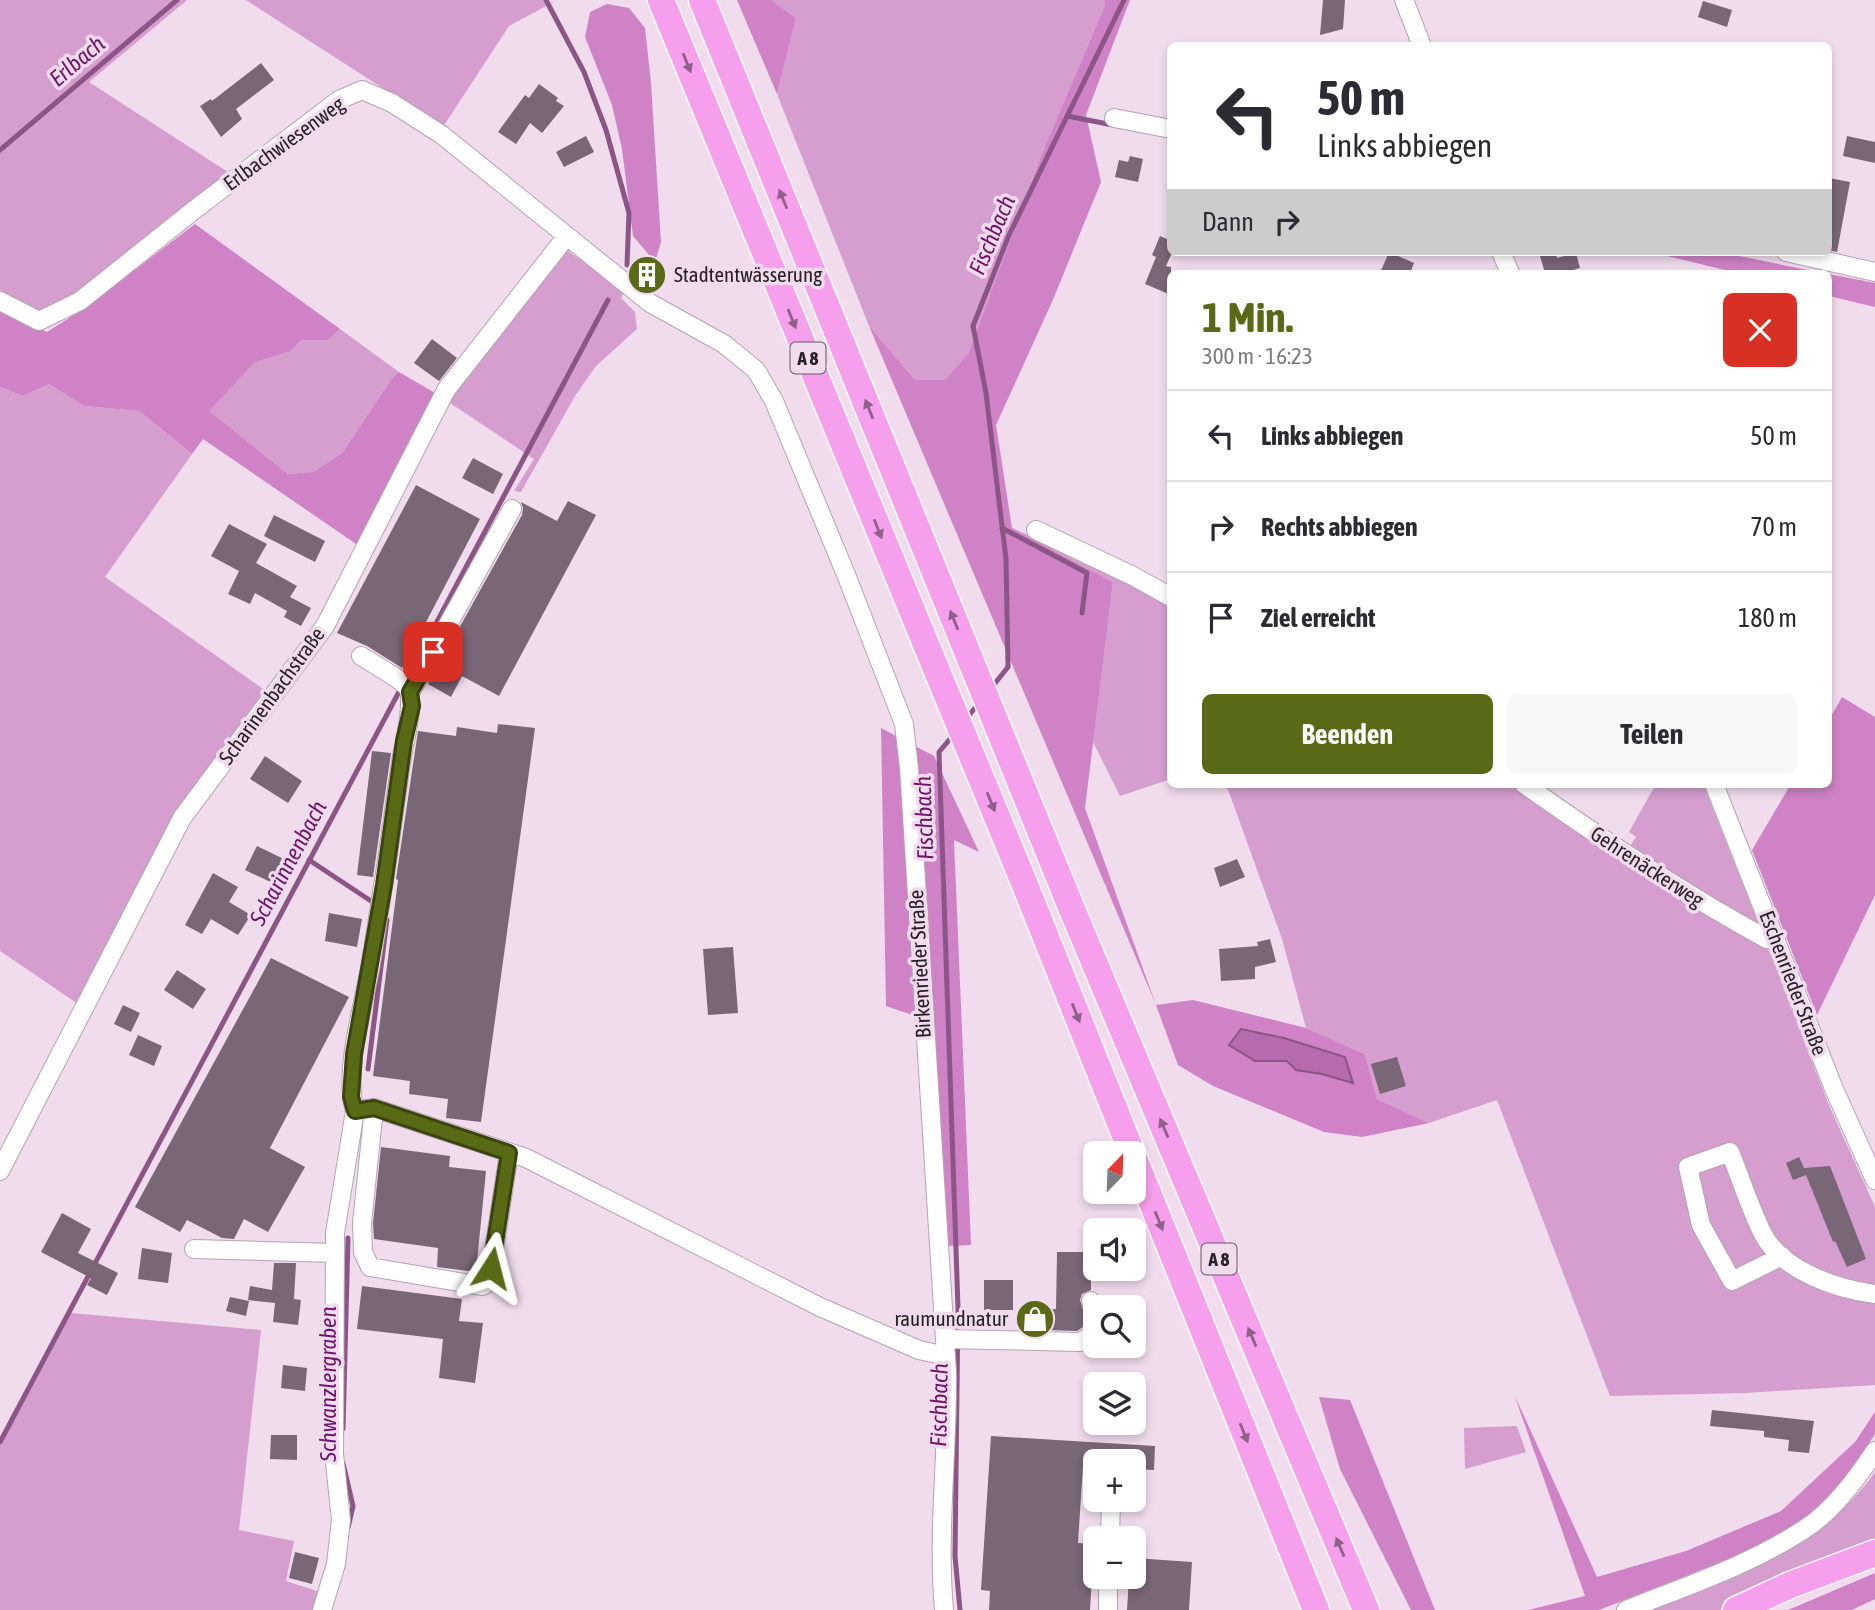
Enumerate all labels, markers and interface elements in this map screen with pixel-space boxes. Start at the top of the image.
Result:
water label: Erlbach [44,30,110,92]
one-way arrow [681,53,693,73]
text: 50 m [1317,69,1405,125]
icon: left [1202,70,1293,161]
street label: Erlbachwiesenweg [218,91,348,195]
text: Links abbiegen [1317,127,1492,164]
one-way arrow [778,188,789,209]
water label: Fischbach [964,191,1020,279]
icon: right [1268,203,1306,241]
text: Dann [1202,207,1254,237]
building icon: Stadtentwässerung [626,254,668,296]
place label: Stadtentwässerung [674,262,822,286]
text: 1 Min. [1202,293,1293,341]
button: close [1723,293,1797,367]
one-way arrow [786,309,798,329]
road number: A 8 [790,342,826,374]
text: 300 m · 16:23 [1202,343,1313,369]
one-way arrow [863,399,874,420]
icon: left [1202,417,1240,455]
text: Links abbiegen [1261,421,1403,451]
text: 50 m [1750,421,1797,451]
icon: right [1202,508,1240,546]
text: Rechts abbiegen [1261,512,1418,542]
text: 70 m [1750,512,1797,542]
one-way arrow [873,519,884,540]
icon: arrive [1202,599,1240,637]
text: Ziel erreicht [1261,603,1376,633]
text: 180 m [1738,603,1797,633]
one-way arrow [949,609,960,630]
street label: Scharinenbachstraße [213,622,329,769]
pin [403,622,463,682]
icon: arrive [414,633,452,671]
button: Beenden [1202,694,1493,774]
button: Teilen [1507,694,1797,774]
water label: Fischbach [910,776,938,860]
one-way arrow [985,791,996,812]
water label: Scharinnenbach [244,796,332,931]
street label: Gehrenäckerweg [1587,821,1708,912]
street label: Birkenrieder Straße [903,889,935,1039]
street label: Eschenrieder Straße [1755,907,1833,1058]
one-way arrow [1070,1002,1081,1023]
one-way arrow [1158,1117,1169,1138]
north arrow [1083,1141,1146,1204]
map controls [1083,1141,1146,1589]
one-way arrow [1154,1211,1165,1232]
button: sound [1083,1218,1146,1281]
position arrow [454,1231,528,1305]
road number: A 8 [1202,1244,1236,1274]
button: search [1083,1295,1146,1358]
shop icon: raumundnatur [1014,1298,1056,1340]
water label: Schwanzlergraben [315,1306,341,1463]
place label: raumundnatur [895,1306,1009,1330]
one-way arrow [1246,1327,1257,1348]
water label: Fischbach [925,1363,953,1447]
button: layers [1083,1372,1146,1435]
one-way arrow [1238,1422,1249,1443]
button: + [1083,1449,1146,1512]
button: − [1083,1526,1146,1589]
one-way arrow [1334,1537,1346,1557]

